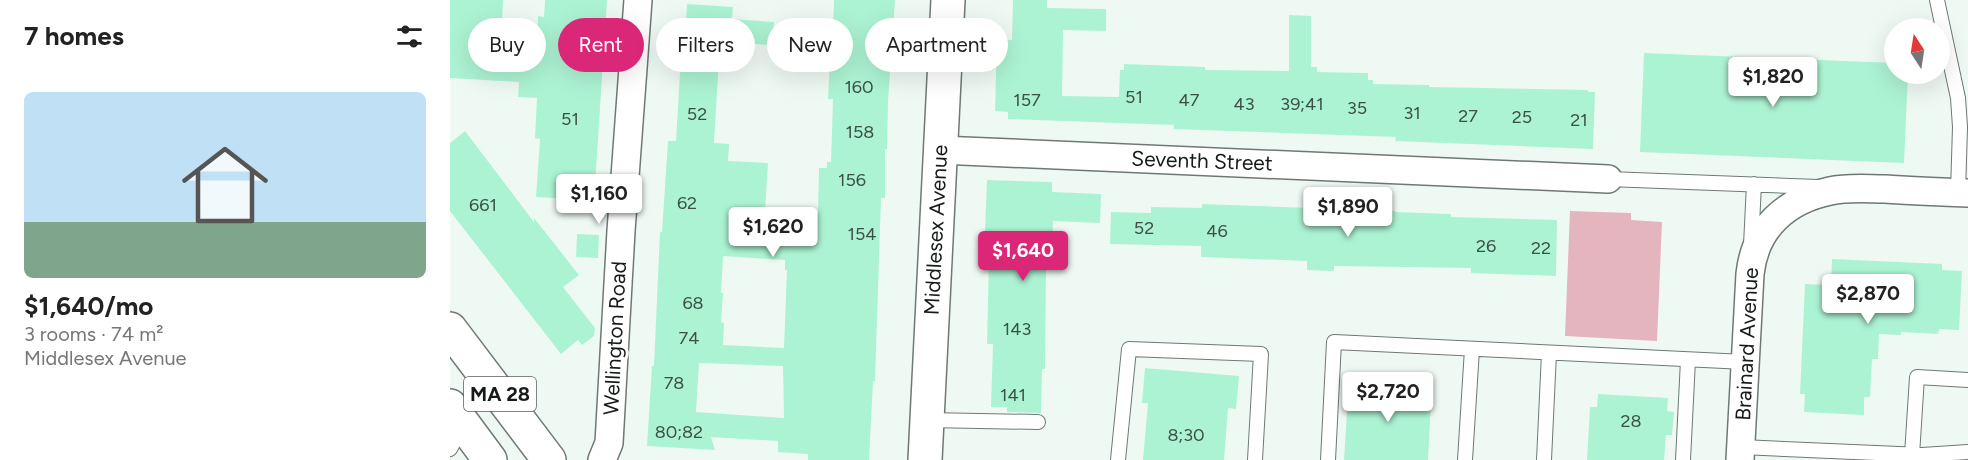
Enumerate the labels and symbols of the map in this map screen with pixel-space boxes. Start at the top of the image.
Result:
north arrow [1884,18,1950,84]
pin: $1,820 [1724,57,1822,108]
house number: 160 [844,76,874,98]
house number: 51 [1125,86,1143,108]
house number: 157 [1013,89,1041,111]
house number: 47 [1179,89,1200,111]
house number: 43 [1234,93,1254,115]
house number: 39;41 [1280,93,1324,115]
house number: 35 [1347,97,1367,119]
house number: 31 [1403,102,1421,124]
house number: 52 [687,103,707,125]
house number: 27 [1458,105,1478,127]
house number: 25 [1512,106,1532,128]
house number: 51 [561,108,579,130]
house number: 21 [1570,109,1588,131]
house number: 158 [846,121,874,143]
street label: Middlesex Avenue [919,144,952,316]
street label: Seventh Street [1131,146,1273,175]
house number: 156 [838,169,866,191]
pin: $1,160 [550,174,648,225]
pin: $1,890 [1299,187,1397,238]
house number: 62 [677,192,697,214]
house number: 661 [469,194,497,216]
pin: $1,620 [724,207,822,258]
house number: 52 [1134,217,1154,239]
house number: 46 [1206,220,1228,242]
house number: 154 [848,223,876,245]
pin: $1,640 [974,231,1072,282]
house number: 26 [1476,235,1496,257]
house number: 22 [1531,237,1551,259]
street label: Wellington Road [598,260,631,416]
street label: Brainard Avenue [1730,267,1763,421]
pin: $2,870 [1819,274,1917,325]
house number: 68 [682,292,704,314]
house number: 143 [1003,318,1031,340]
house number: 74 [679,327,699,349]
house number: 78 [664,372,684,394]
pin: $2,720 [1339,372,1437,423]
road number: MA 28 [464,377,536,411]
house number: 141 [1000,384,1026,406]
house number: 28 [1620,410,1642,432]
house number: 80;82 [655,421,703,443]
house number: 8;30 [1167,424,1205,446]

